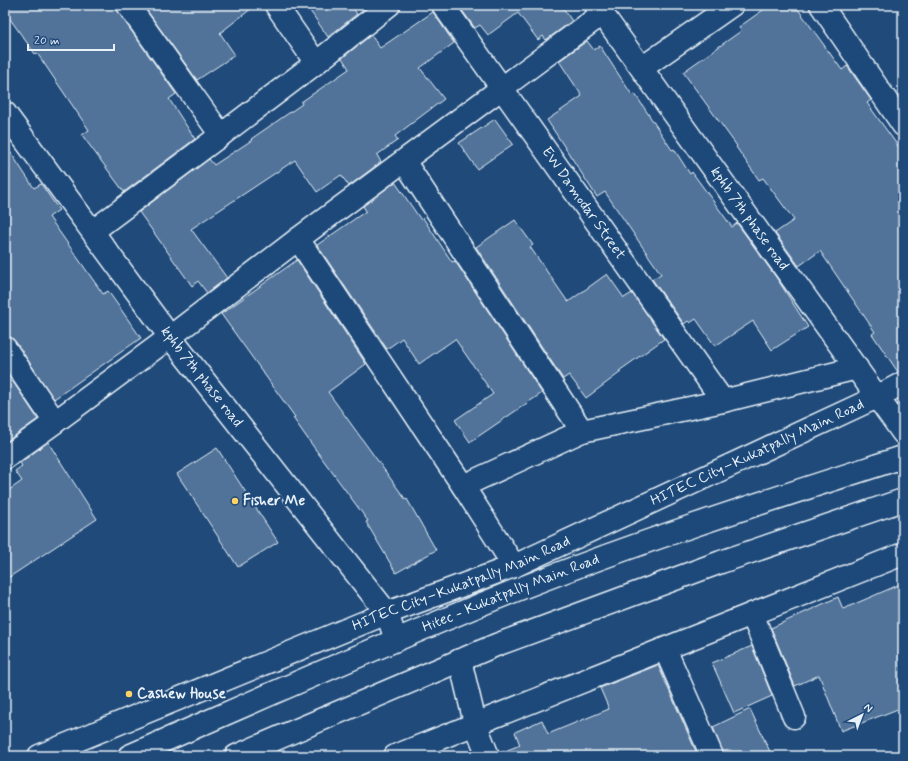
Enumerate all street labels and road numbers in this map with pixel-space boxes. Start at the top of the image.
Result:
street label: EW Damodar Street [537,143,630,264]
street label: kphb 7th phase road [705,163,793,275]
street label: kphb 7th phase road [156,322,247,432]
street label: HITEC City–Kukatpally Main Road [647,394,867,511]
street label: HITEC City–Kukatpally Main Road [349,531,574,636]
street label: Hitec - Kukatpally Main Road [419,549,602,638]

